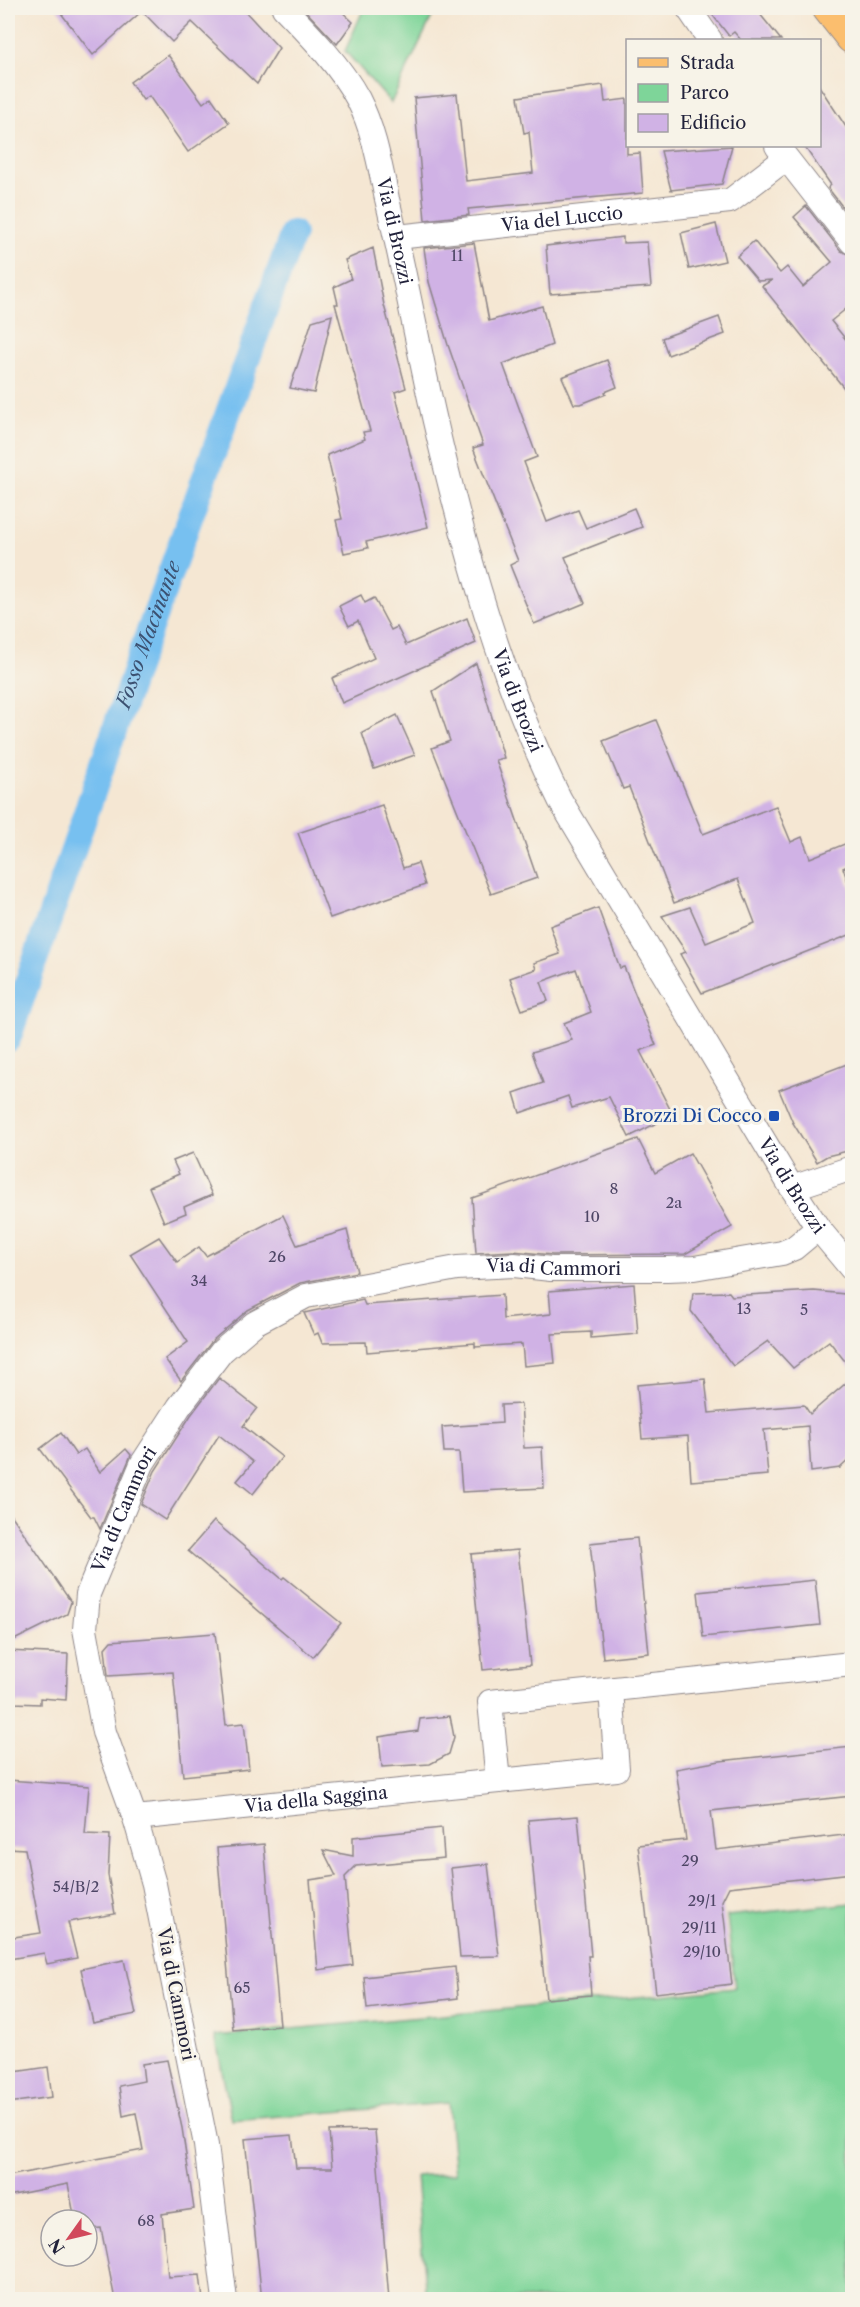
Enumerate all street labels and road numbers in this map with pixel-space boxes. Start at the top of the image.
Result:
street label: Via di Brozzi [372,175,417,287]
street label: Via del Luccio [499,202,624,237]
street label: Via di Brozzi [487,645,548,756]
street label: Via di Brozzi [753,1133,830,1239]
street label: Via di Cammori [485,1254,622,1280]
street label: Via di Cammori [87,1442,162,1577]
street label: Via della Saggina [242,1781,389,1818]
street label: Via di Cammori [152,1925,200,2063]

